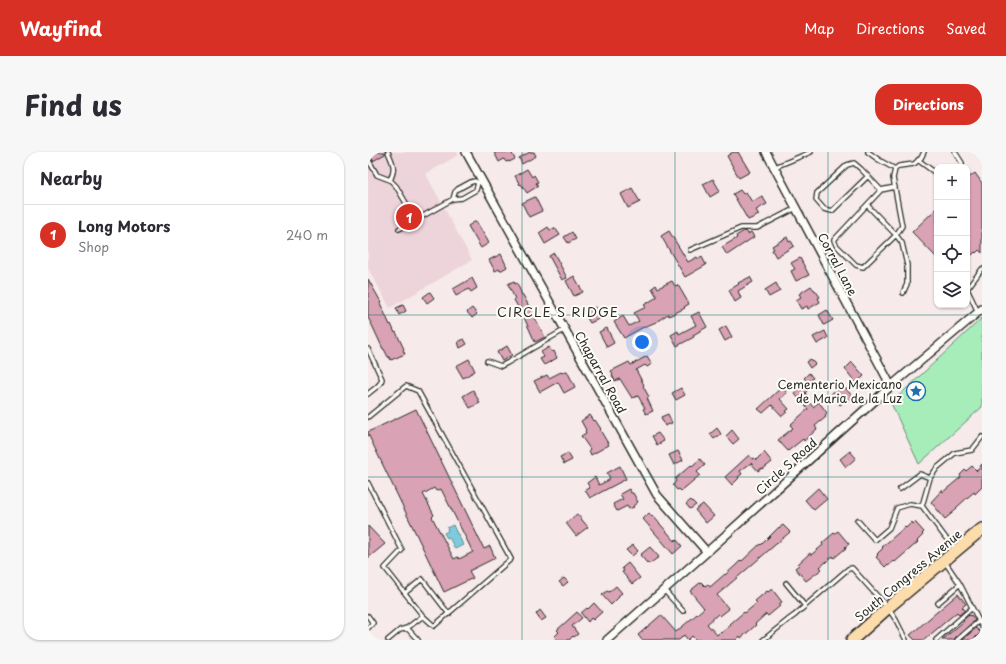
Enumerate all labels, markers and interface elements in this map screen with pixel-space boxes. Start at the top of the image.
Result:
text: Wayfind [20,14,102,42]
text: Map [804,18,834,39]
text: Directions [856,18,924,39]
text: Saved [946,18,986,39]
text: Find us [24,83,122,126]
button: Directions [875,84,982,125]
map controls [934,164,970,308]
button: + [934,164,970,200]
text: Nearby [40,165,102,191]
button: − [934,200,970,236]
pin: 1 [396,202,422,232]
text: Long Motors [78,214,171,237]
text: 1 [50,225,56,244]
text: 240 m [286,225,328,244]
street label: Corral Lane [814,229,862,299]
button: locate [934,236,970,272]
text: Shop [78,237,109,256]
button: layers [934,272,970,308]
district label: CIRCLE S RIDGE [497,302,619,321]
street label: Chaparral Road [571,327,631,417]
your location [632,332,652,352]
place label: Cementerio Mexicano de Maria de la Luz [778,375,902,407]
place icon: Cementerio Mexicano de Maria de la Luz [905,380,927,402]
street label: Circle S Road [751,434,821,498]
street label: South Congress Avenue [851,525,966,625]

